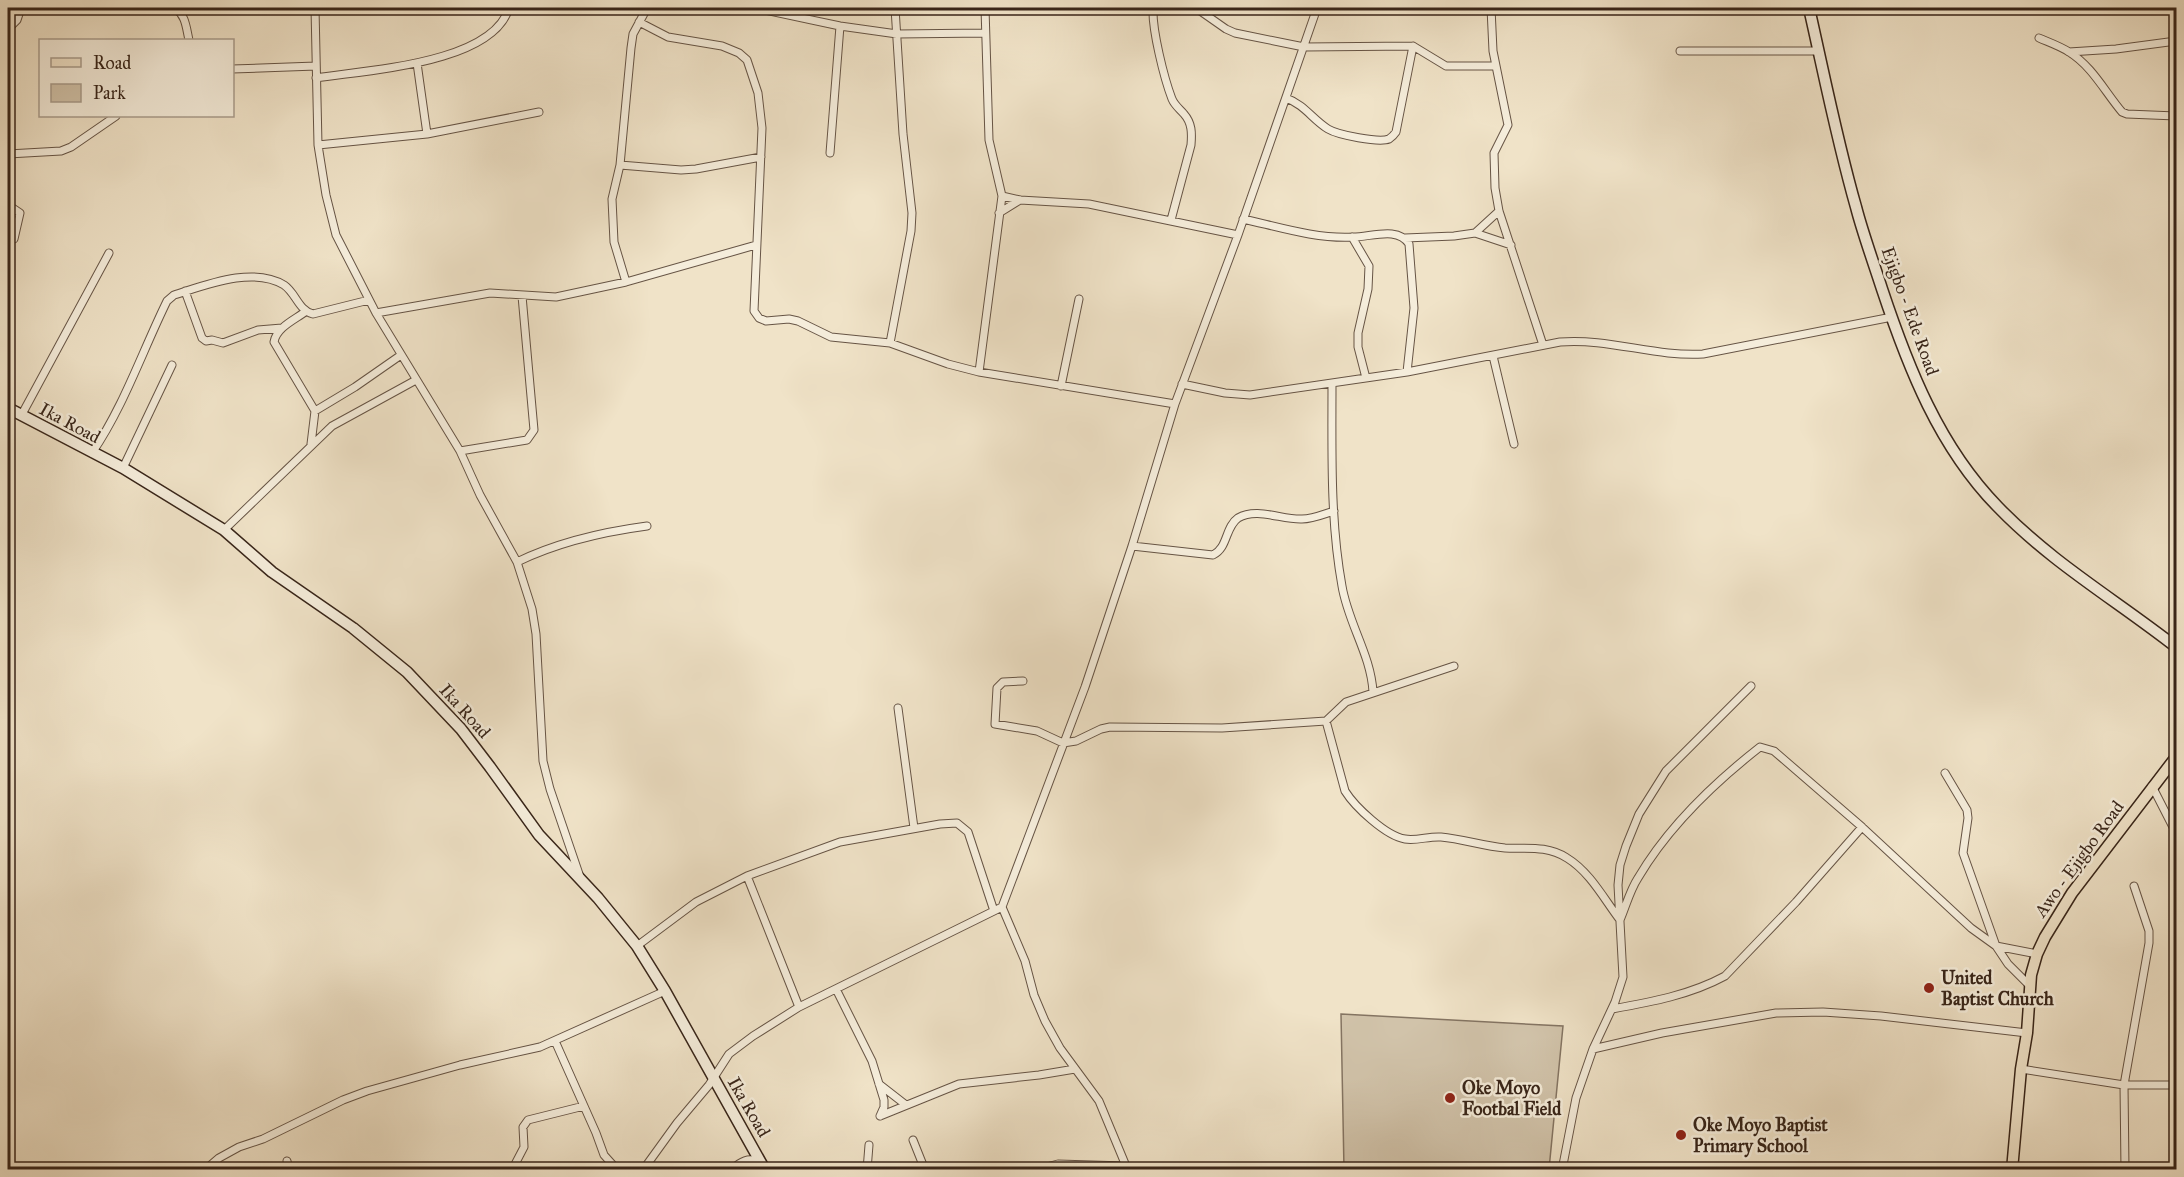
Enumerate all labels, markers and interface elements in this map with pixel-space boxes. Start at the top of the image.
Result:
legend [39,39,234,117]
text: Road [93,52,131,74]
text: Park [93,82,126,104]
street label: Ejigbo - Ede Road [1876,244,1943,379]
street label: Ika Road [36,398,104,448]
street label: Ika Road [435,679,495,743]
street label: Awo - Ejigbo Road [2029,797,2129,923]
place label: United Baptist Church [1941,967,2055,1011]
marker: United Baptist Church [1922,981,1936,995]
street label: Ika Road [723,1073,775,1141]
place label: Oke Moyo Footbal Field [1462,1077,1562,1120]
marker: Oke Moyo Footbal Field [1443,1091,1457,1105]
place label: Oke Moyo Baptist Primary School [1693,1114,1828,1158]
marker: Oke Moyo Baptist Primary School [1674,1128,1688,1142]

